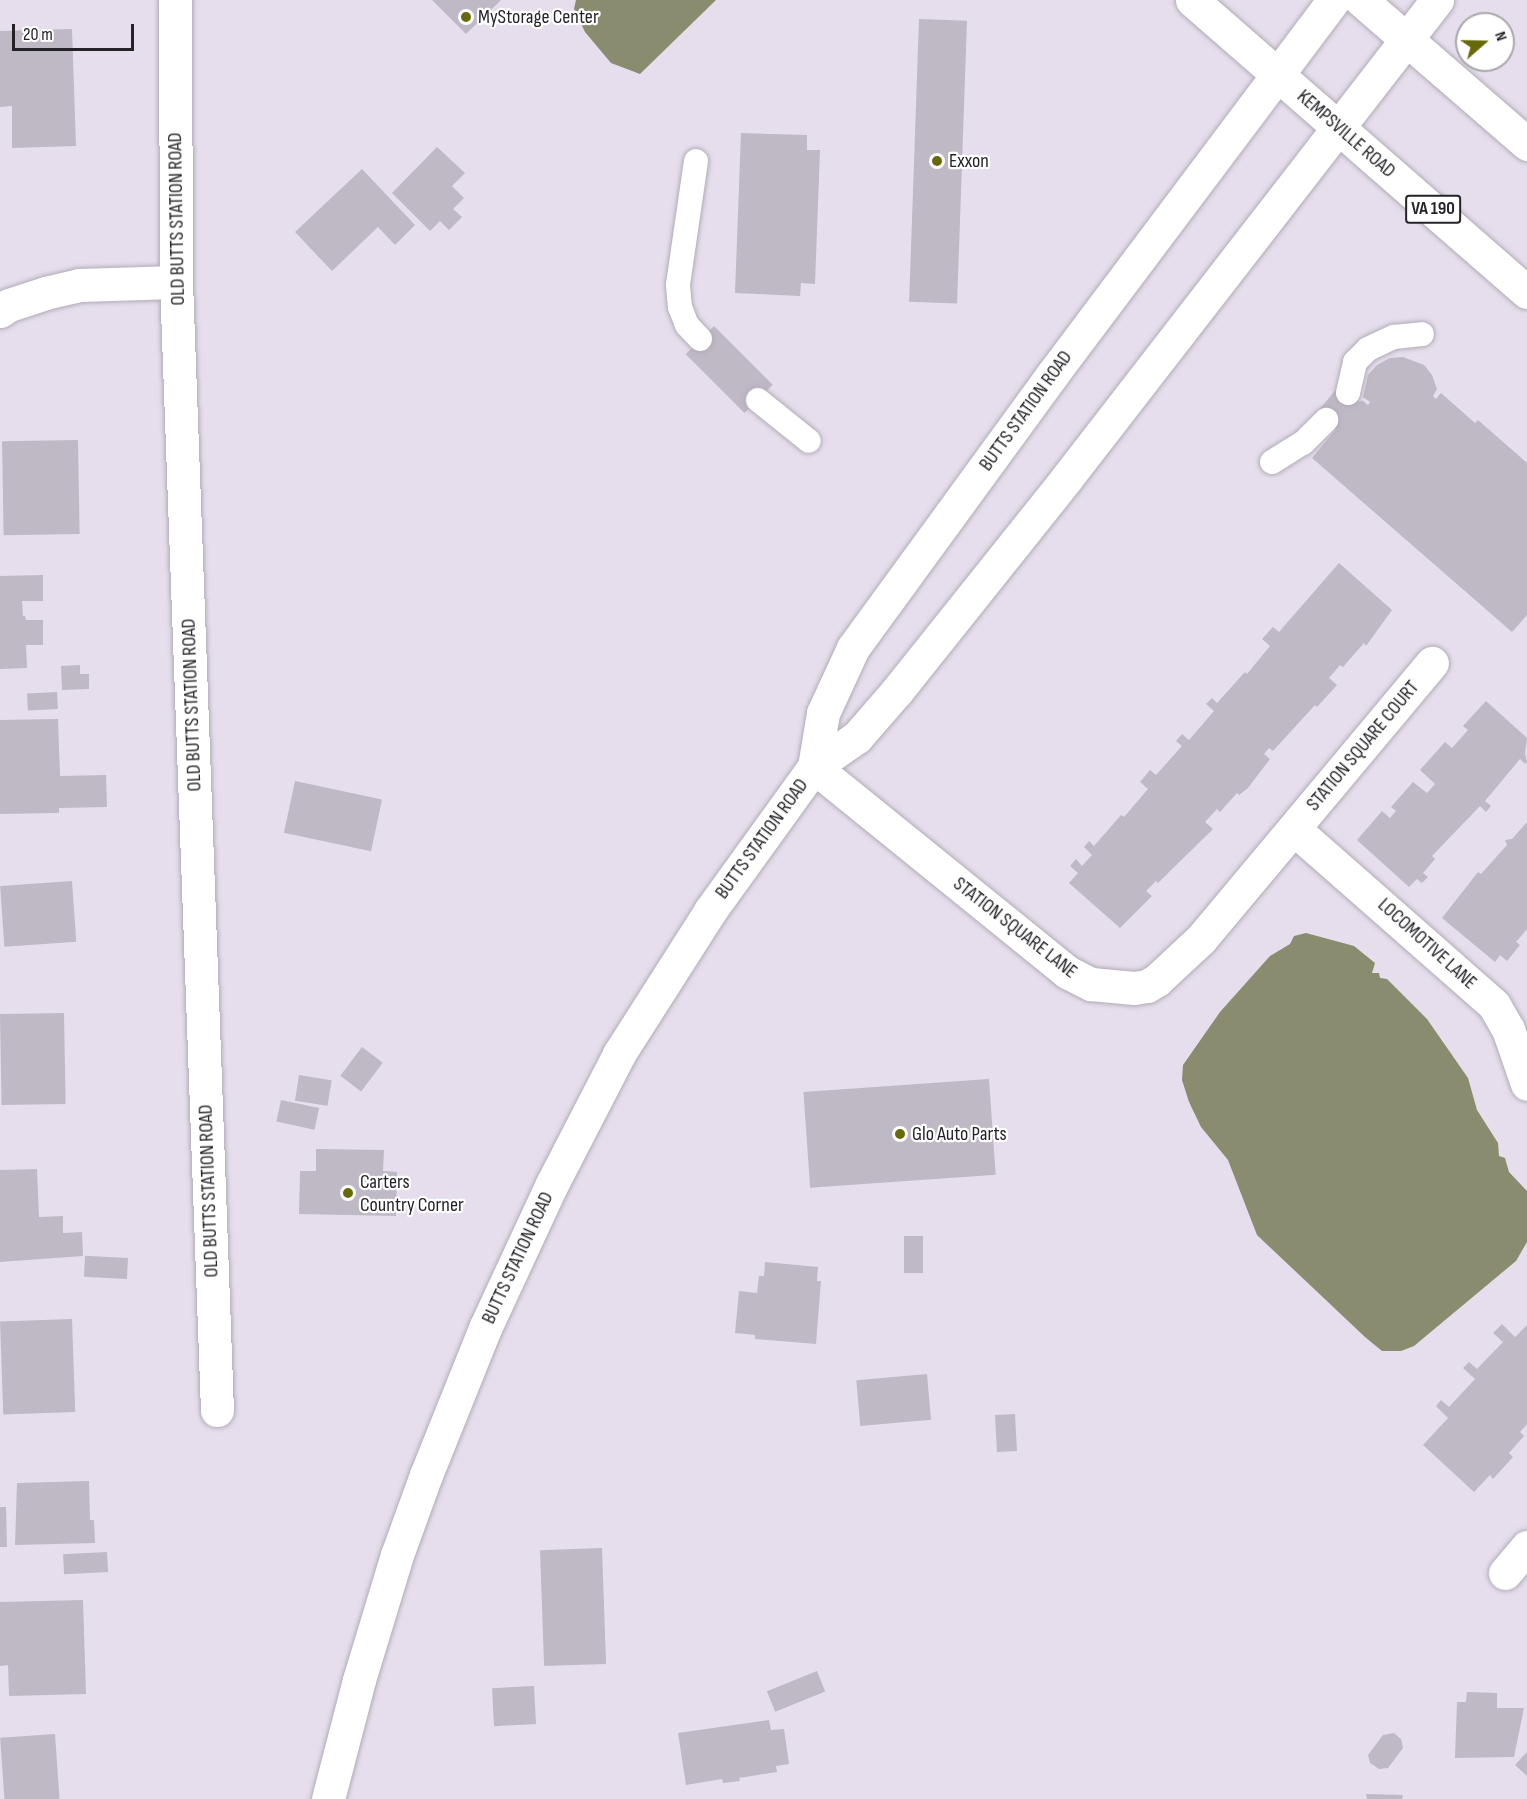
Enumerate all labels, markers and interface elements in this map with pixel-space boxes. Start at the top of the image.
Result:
place label: MyStorage Center [478,5,599,29]
marker: MyStorage Center [459,10,473,24]
scale bar [15,12,136,50]
north arrow [1455,12,1515,72]
text: 20 m [23,24,53,45]
text: N [1490,29,1511,44]
street label: KEMPSVILLE ROAD [1292,85,1400,183]
street label: OLD BUTTS STATION ROAD [163,132,191,306]
place label: Exxon [949,149,989,173]
marker: Exxon [930,154,944,168]
road number: VA 190 [1404,194,1462,224]
street label: BUTTS STATION ROAD [974,346,1078,476]
street label: OLD BUTTS STATION ROAD [177,618,207,792]
street label: STATION SQUARE COURT [1302,676,1424,816]
street label: BUTTS STATION ROAD [710,774,814,904]
street label: STATION SQUARE LANE [948,872,1082,984]
street label: LOCOMOTIVE LANE [1373,893,1481,995]
street label: OLD BUTTS STATION ROAD [194,1104,224,1278]
place label: Glo Auto Parts [912,1122,1007,1146]
marker: Glo Auto Parts [893,1127,907,1141]
place label: Carters Country Corner [360,1170,464,1217]
marker: Carters Country Corner [341,1186,355,1200]
street label: BUTTS STATION ROAD [477,1188,559,1328]

